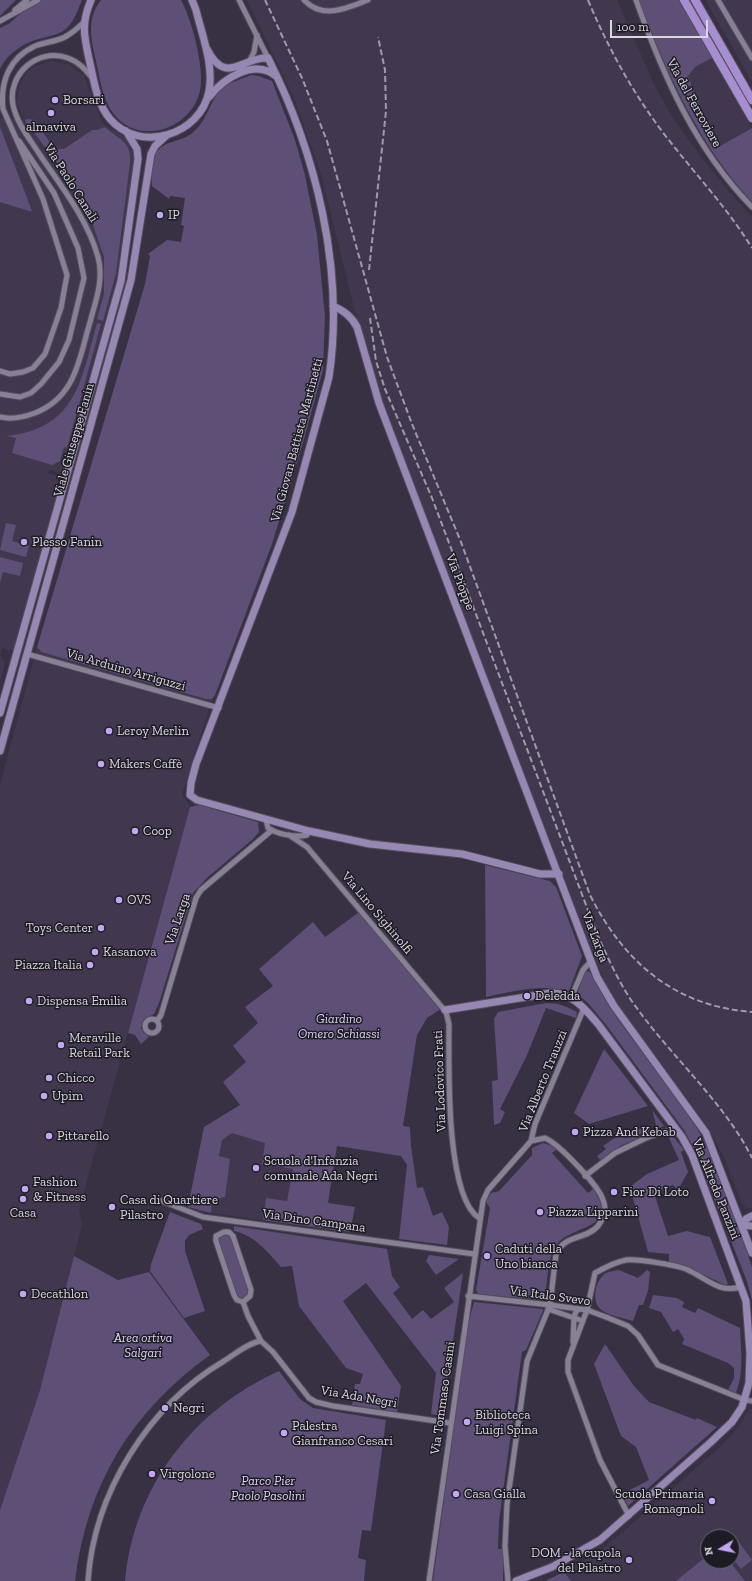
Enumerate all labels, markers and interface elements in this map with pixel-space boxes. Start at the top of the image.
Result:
scale bar [612,12,710,38]
text: 100 m [617,20,649,34]
street label: Via del Ferroviere [663,56,725,150]
place label: Borsari [63,92,104,108]
marker: Borsari [50,95,60,105]
marker: almaviva [46,108,56,118]
place label: almaviva [26,119,76,135]
street label: Via Paolo Canali [41,141,101,225]
place label: IP [168,207,180,223]
marker: IP [155,210,165,220]
street label: Via Giovan Battista Martinetti [268,356,326,524]
street label: Viale Giuseppe Fanin [50,381,98,499]
place label: Plesso Fanin [32,534,102,550]
marker: Plesso Fanin [19,537,29,547]
street label: Via Pioppe [442,552,478,612]
street label: Via Arduino Arriguzzi [65,646,187,694]
place label: Leroy Merlin [117,723,189,739]
marker: Leroy Merlin [104,726,114,736]
place label: Makers Caffè [109,756,182,772]
marker: Makers Caffè [96,759,106,769]
place label: Coop [143,823,172,839]
marker: Coop [130,826,140,836]
street label: Via Lino Sighinolfi [338,869,416,957]
street label: Via Larga [162,891,194,947]
place label: OVS [127,892,151,908]
marker: OVS [114,895,124,905]
street label: Via Larga [578,909,612,965]
place label: Toys Center [26,920,93,936]
marker: Toys Center [96,923,106,933]
place label: Kasanova [103,944,156,960]
marker: Kasanova [90,947,100,957]
place label: Piazza Italia [15,957,82,973]
marker: Piazza Italia [85,960,95,970]
place label: Deledda [535,988,580,1004]
marker: Deledda [522,991,532,1001]
place label: Dispensa Emilia [37,993,127,1009]
marker: Dispensa Emilia [24,996,34,1006]
park label: Giardino Omero Schiassi [298,1011,380,1042]
street label: Via Alberto Trauzzi [515,1028,571,1134]
place label: Meraville Retail Park [69,1030,130,1061]
street label: Via Lodovico Frati [430,1030,450,1132]
marker: Meraville Retail Park [56,1040,66,1050]
place label: Chicco [57,1070,95,1086]
marker: Chicco [44,1073,54,1083]
place label: Upim [52,1088,83,1104]
marker: Upim [39,1091,49,1101]
place label: Pizza And Kebab [583,1124,676,1140]
marker: Pizza And Kebab [570,1127,580,1137]
place label: Pittarello [57,1128,109,1144]
marker: Pittarello [44,1131,54,1141]
street label: Via Alfredo Panzini [689,1136,743,1242]
place label: Scuola d'Infanzia comunale Ada Negri [264,1153,378,1184]
marker: Scuola d'Infanzia comunale Ada Negri [251,1163,261,1173]
place label: Fashion & Fitness [33,1174,86,1205]
marker: Fashion & Fitness [20,1184,30,1194]
place label: Fior Di Loto [622,1184,689,1200]
marker: Fior Di Loto [609,1187,619,1197]
place label: Casa di Quartiere Pilastro [120,1192,218,1223]
marker: Casa [18,1194,28,1204]
marker: Casa di Quartiere Pilastro [107,1202,117,1212]
place label: Piazza Lipparini [548,1204,638,1220]
place label: Casa [10,1205,36,1221]
street label: Via Dino Campana [261,1206,367,1236]
marker: Piazza Lipparini [535,1207,545,1217]
place label: Caduti della Uno bianca [495,1241,562,1272]
marker: Caduti della Uno bianca [482,1251,492,1261]
street label: Via Italo Svevo [509,1283,591,1309]
place label: Decathlon [31,1286,88,1302]
marker: Decathlon [18,1289,28,1299]
park label: Area ortiva Salgari [114,1330,172,1361]
street label: Via Tommaso Casini [427,1340,459,1456]
street label: Via Ada Negri [320,1383,398,1411]
place label: Negri [173,1400,205,1416]
marker: Negri [160,1403,170,1413]
place label: Biblioteca Luigi Spina [475,1407,538,1438]
marker: Biblioteca Luigi Spina [462,1417,472,1427]
place label: Palestra Gianfranco Cesari [292,1418,393,1449]
marker: Palestra Gianfranco Cesari [279,1428,289,1438]
place label: Virgolone [160,1466,215,1482]
marker: Virgolone [147,1469,157,1479]
park label: Parco Pier Paolo Pasolini [231,1473,305,1504]
place label: Casa Gialla [464,1486,526,1502]
place label: Scuola Primaria Romagnoli [615,1486,704,1517]
marker: Casa Gialla [451,1489,461,1499]
marker: Scuola Primaria Romagnoli [707,1496,717,1506]
north arrow [700,1529,740,1569]
place label: DOM - la cupola del Pilastro [531,1545,621,1576]
text: N [702,1546,716,1556]
marker: DOM - la cupola del Pilastro [624,1555,634,1565]

